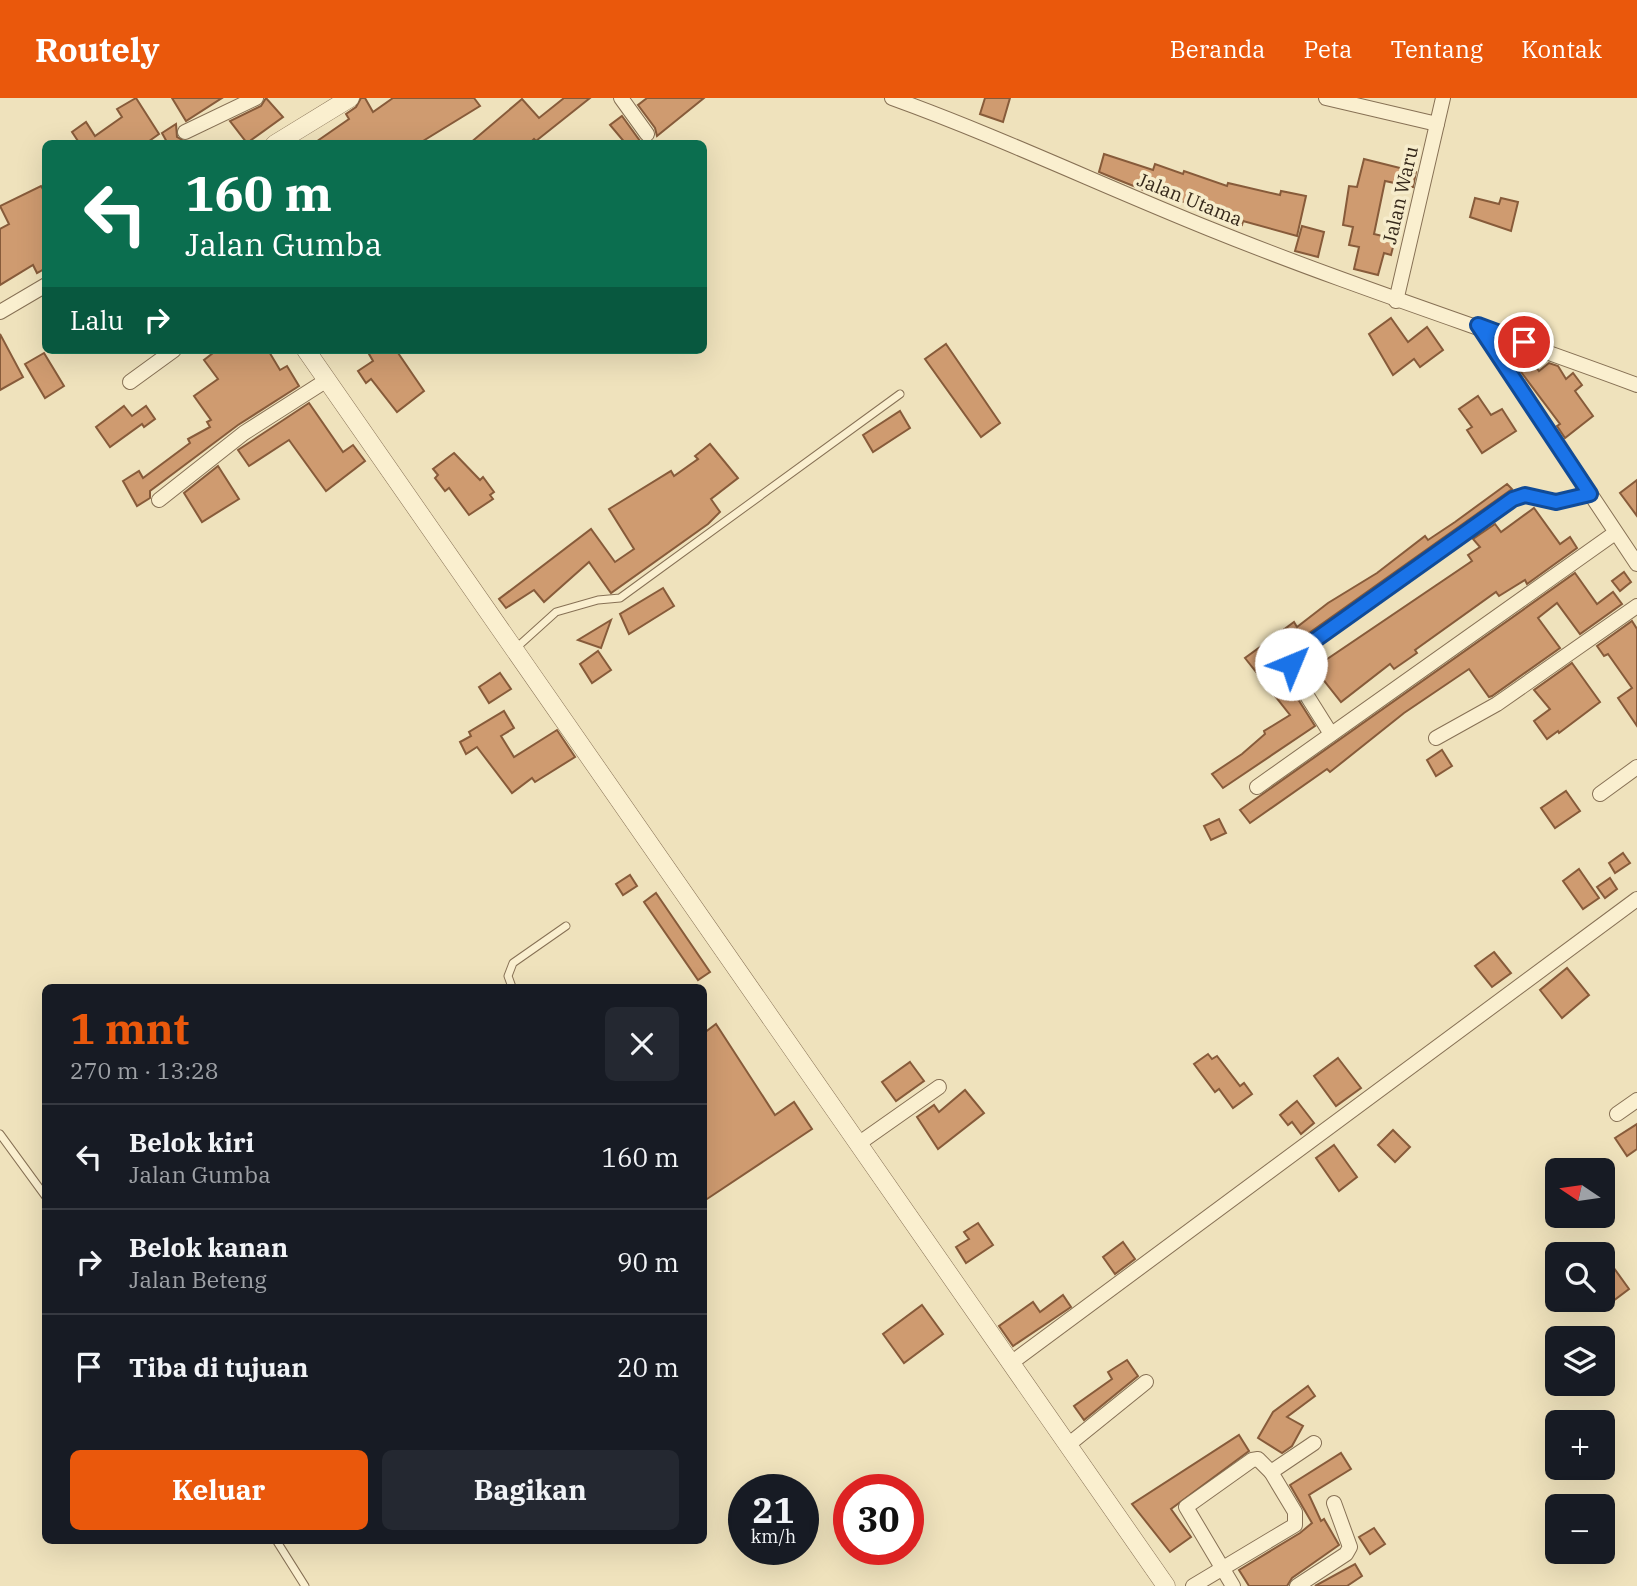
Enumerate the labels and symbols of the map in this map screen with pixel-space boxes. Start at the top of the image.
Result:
street label: Jalan Waru [1377,143,1423,246]
street label: Jalan Utama [1134,167,1246,231]
pin [1494,312,1554,372]
position arrow [1254,627,1328,701]
north arrow [1545,1158,1615,1228]
speed limit sign: 30 [833,1474,924,1565]

